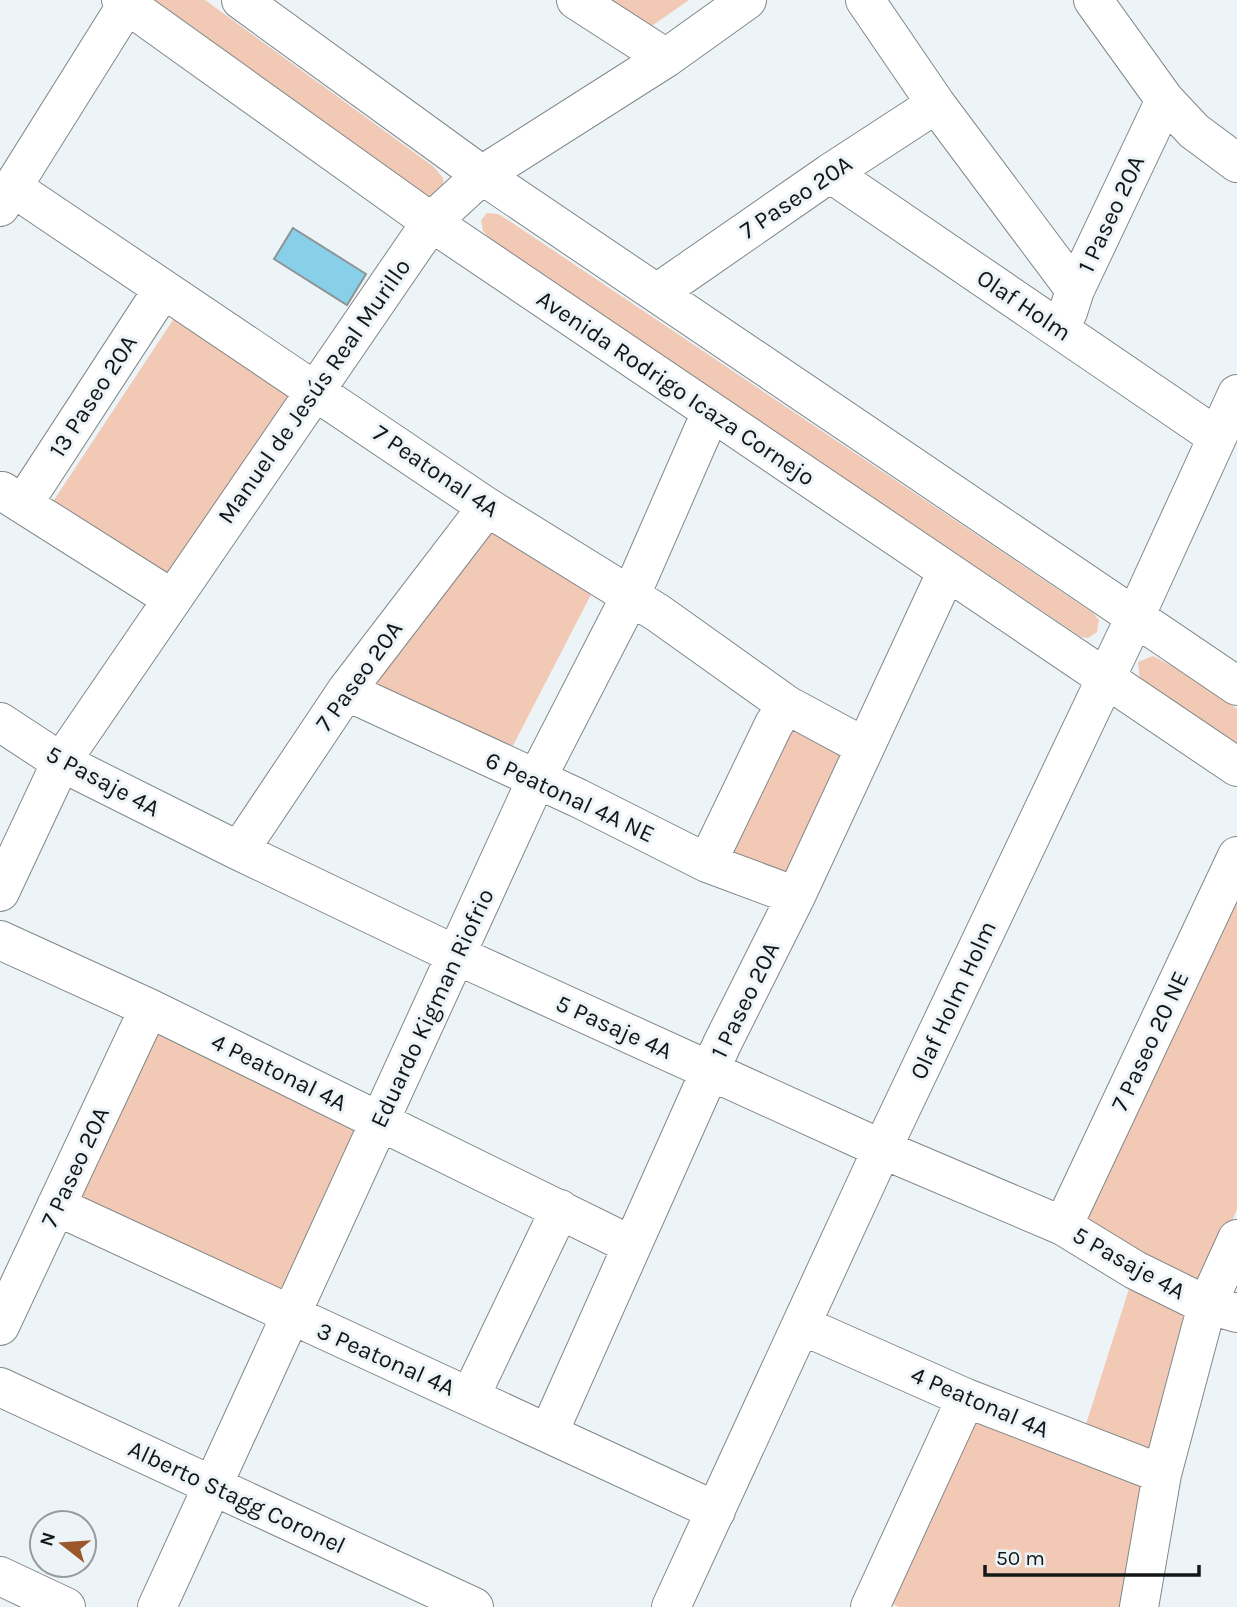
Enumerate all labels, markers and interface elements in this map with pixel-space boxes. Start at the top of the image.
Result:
street label: 7 Paseo 20A [735,149,858,245]
street label: 1 Paseo 20A [1072,151,1150,277]
street label: Manuel de Jesús Real Murillo [212,253,416,529]
street label: Olaf Holm [972,263,1076,347]
street label: Avenida Rodrigo Icaza Cornejo [532,284,820,492]
street label: 13 Paseo 20A [43,329,143,462]
street label: 7 Peatonal 4A [368,419,504,523]
street label: 7 Paseo 20A [310,615,408,736]
street label: 5 Pasaje 4A [42,739,165,823]
street label: 6 Peatonal 4A NE [481,746,659,848]
street label: Eduardo Kigman Riofrio [364,884,500,1132]
street label: Olaf Holm Holm [904,916,1002,1084]
street label: 1 Paseo 20A [705,937,785,1063]
street label: 7 Paseo 20 NE [1105,967,1195,1115]
street label: 5 Pasaje 4A [552,989,677,1065]
street label: 4 Peatonal 4A [207,1027,352,1117]
street label: 7 Paseo 20A [35,1102,115,1231]
street label: 5 Pasaje 4A [1068,1221,1190,1305]
street label: 3 Peatonal 4A [313,1316,460,1402]
street label: 4 Peatonal 4A [907,1360,1053,1444]
street label: Alberto Stagg Coronel [124,1434,350,1560]
north arrow [28,1509,98,1579]
text: N [35,1530,60,1549]
scale bar [985,1534,1198,1578]
text: 50 m [996,1546,1045,1570]

